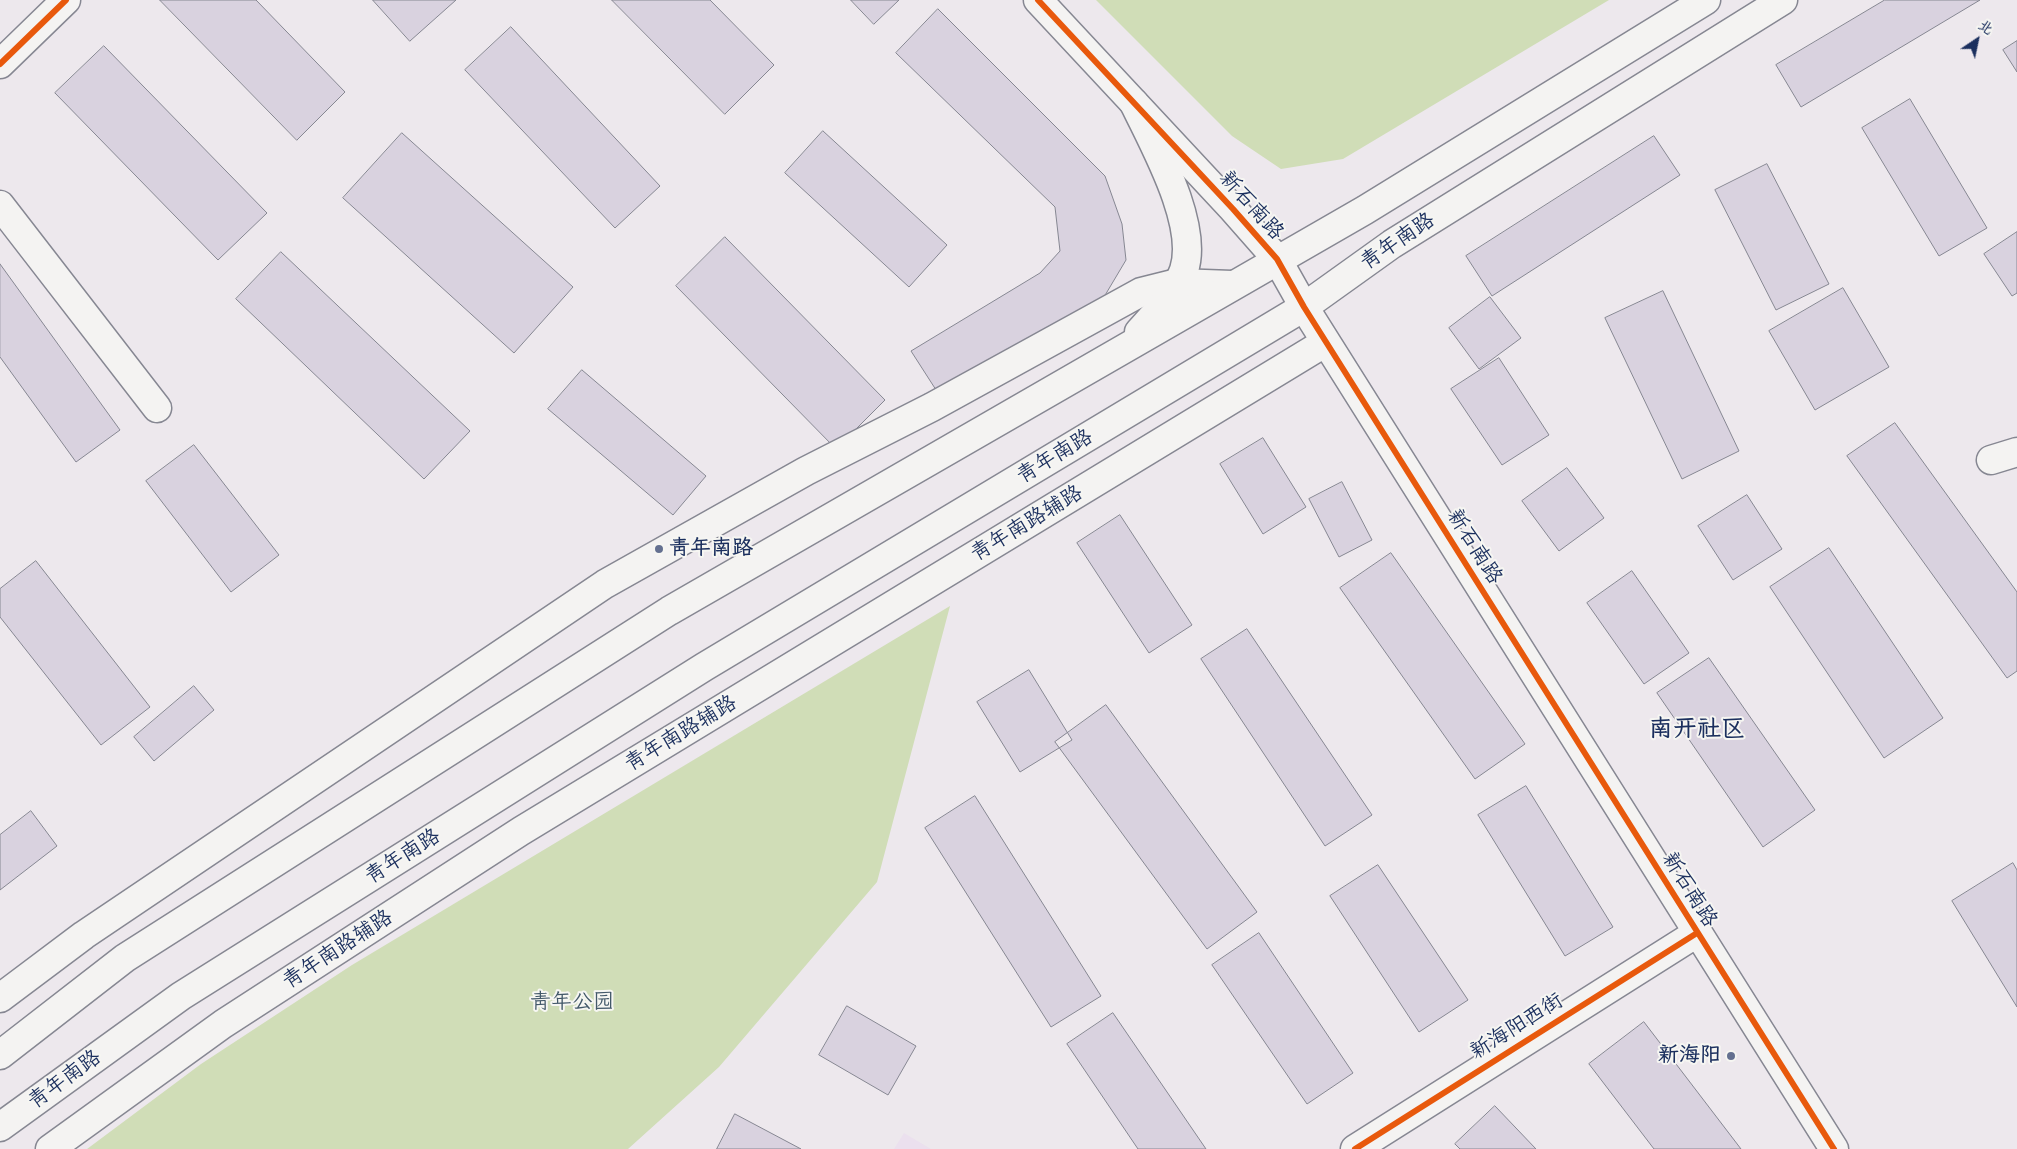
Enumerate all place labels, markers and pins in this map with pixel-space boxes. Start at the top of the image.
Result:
place label: 青年南路 [669,536,753,562]
marker: 青年南路 [653,543,665,555]
place label: 新海阳 [1658,1043,1721,1069]
marker: 新海阳 [1725,1050,1737,1062]

